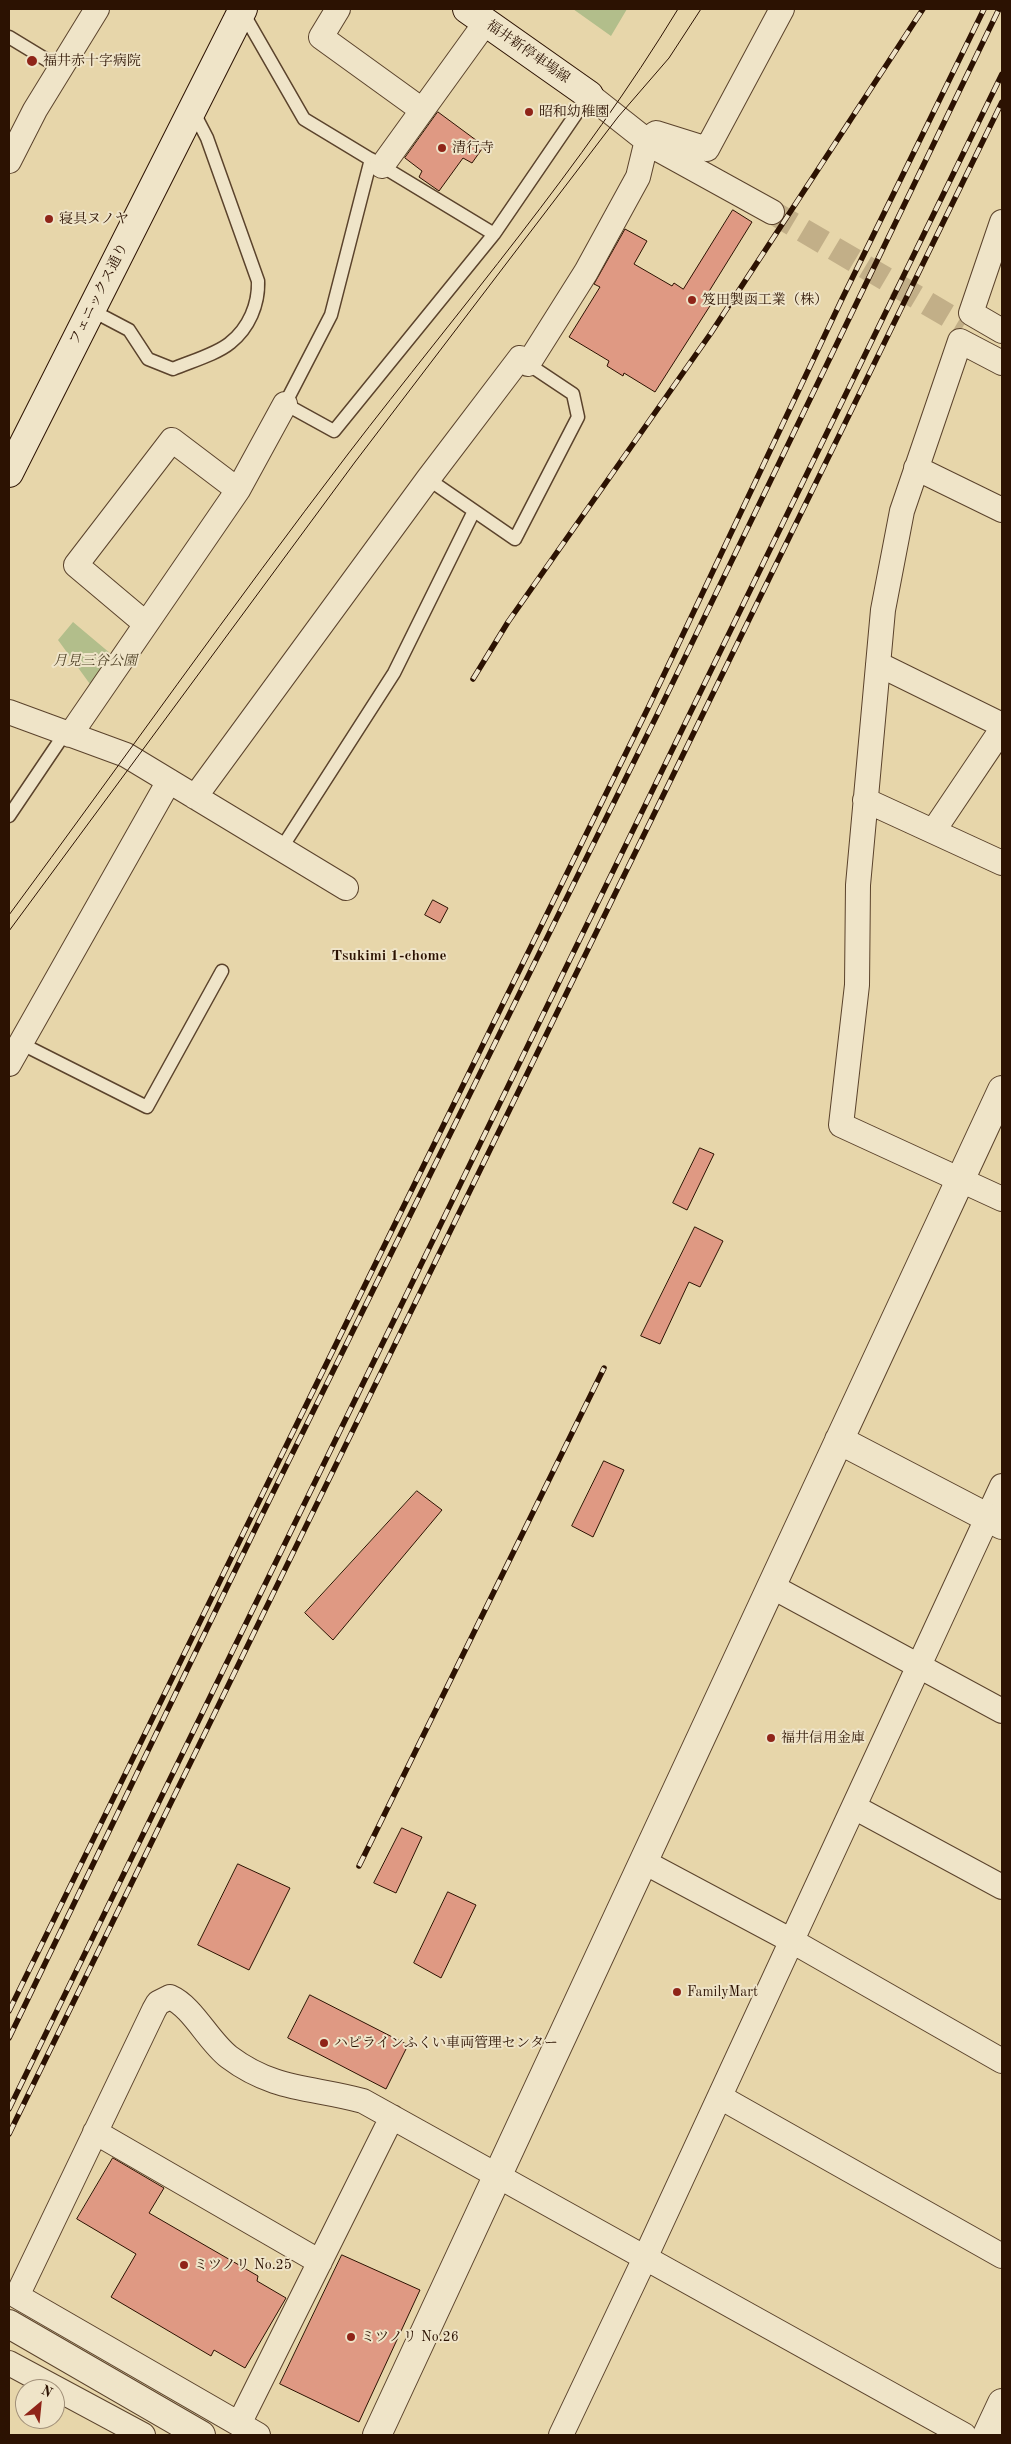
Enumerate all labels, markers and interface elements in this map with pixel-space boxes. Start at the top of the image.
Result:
street label: 福井新停車場線 [483,17,573,87]
place label: 福井赤十字病院 [43,53,141,69]
marker: 福井赤十字病院 [25,54,39,68]
place label: 昭和幼稚園 [539,104,609,120]
marker: 昭和幼稚園 [523,106,535,118]
place label: 清行寺 [452,140,494,156]
marker: 清行寺 [436,142,448,154]
place label: 寝具ヌノヤ [59,211,129,227]
marker: 寝具ヌノヤ [43,213,55,225]
street label: フェニックス通り [66,240,132,348]
place label: 笈田製函工業（株） [702,292,828,308]
marker: 笈田製函工業（株） [686,294,698,306]
park label: 月見三谷公園 [53,653,137,669]
district label: Tsukimi 1-chome [331,947,447,965]
place label: 福井信用金庫 [781,1730,865,1746]
marker: 福井信用金庫 [765,1732,777,1744]
place label: FamilyMart [687,1984,758,2000]
marker: FamilyMart [671,1986,683,1998]
place label: ハピラインふくい車両管理センター [334,2035,558,2051]
marker: ハピラインふくい車両管理センター [318,2037,330,2049]
place label: ミツノリ No.25 [194,2257,292,2273]
marker: ミツノリ No.25 [178,2259,190,2271]
place label: ミツノリ No.26 [361,2329,459,2345]
marker: ミツノリ No.26 [345,2331,357,2343]
north arrow [15,2379,65,2429]
text: N [39,2383,55,2400]

